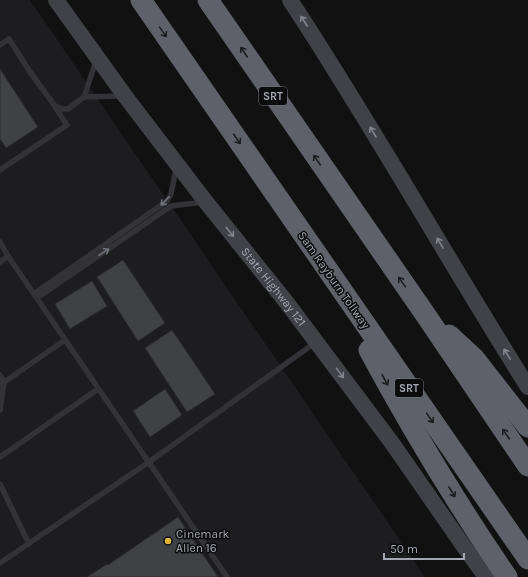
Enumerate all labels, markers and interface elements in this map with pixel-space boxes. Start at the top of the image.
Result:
one-way arrow [300,16,308,27]
one-way arrow [159,26,167,37]
one-way arrow [240,47,248,58]
road number: SRT [259,87,287,105]
one-way arrow [368,126,376,138]
one-way arrow [233,133,241,144]
one-way arrow [313,154,321,165]
one-way arrow [160,196,170,205]
one-way arrow [226,227,234,238]
street label: Sam Rayburn Tollway [295,229,373,332]
one-way arrow [435,237,443,249]
street label: State Highway 121 [238,245,309,329]
one-way arrow [98,248,109,256]
one-way arrow [398,276,406,287]
one-way arrow [503,349,511,360]
one-way arrow [336,368,344,379]
one-way arrow [382,374,389,386]
road number: SRT [395,379,423,397]
one-way arrow [426,412,434,423]
one-way arrow [502,428,510,439]
one-way arrow [448,486,456,498]
place label: Cinemark Allen 16 [176,527,230,555]
scale bar [384,535,464,561]
marker: Cinemark Allen 16 [163,536,173,546]
text: 50 m [390,542,418,556]

